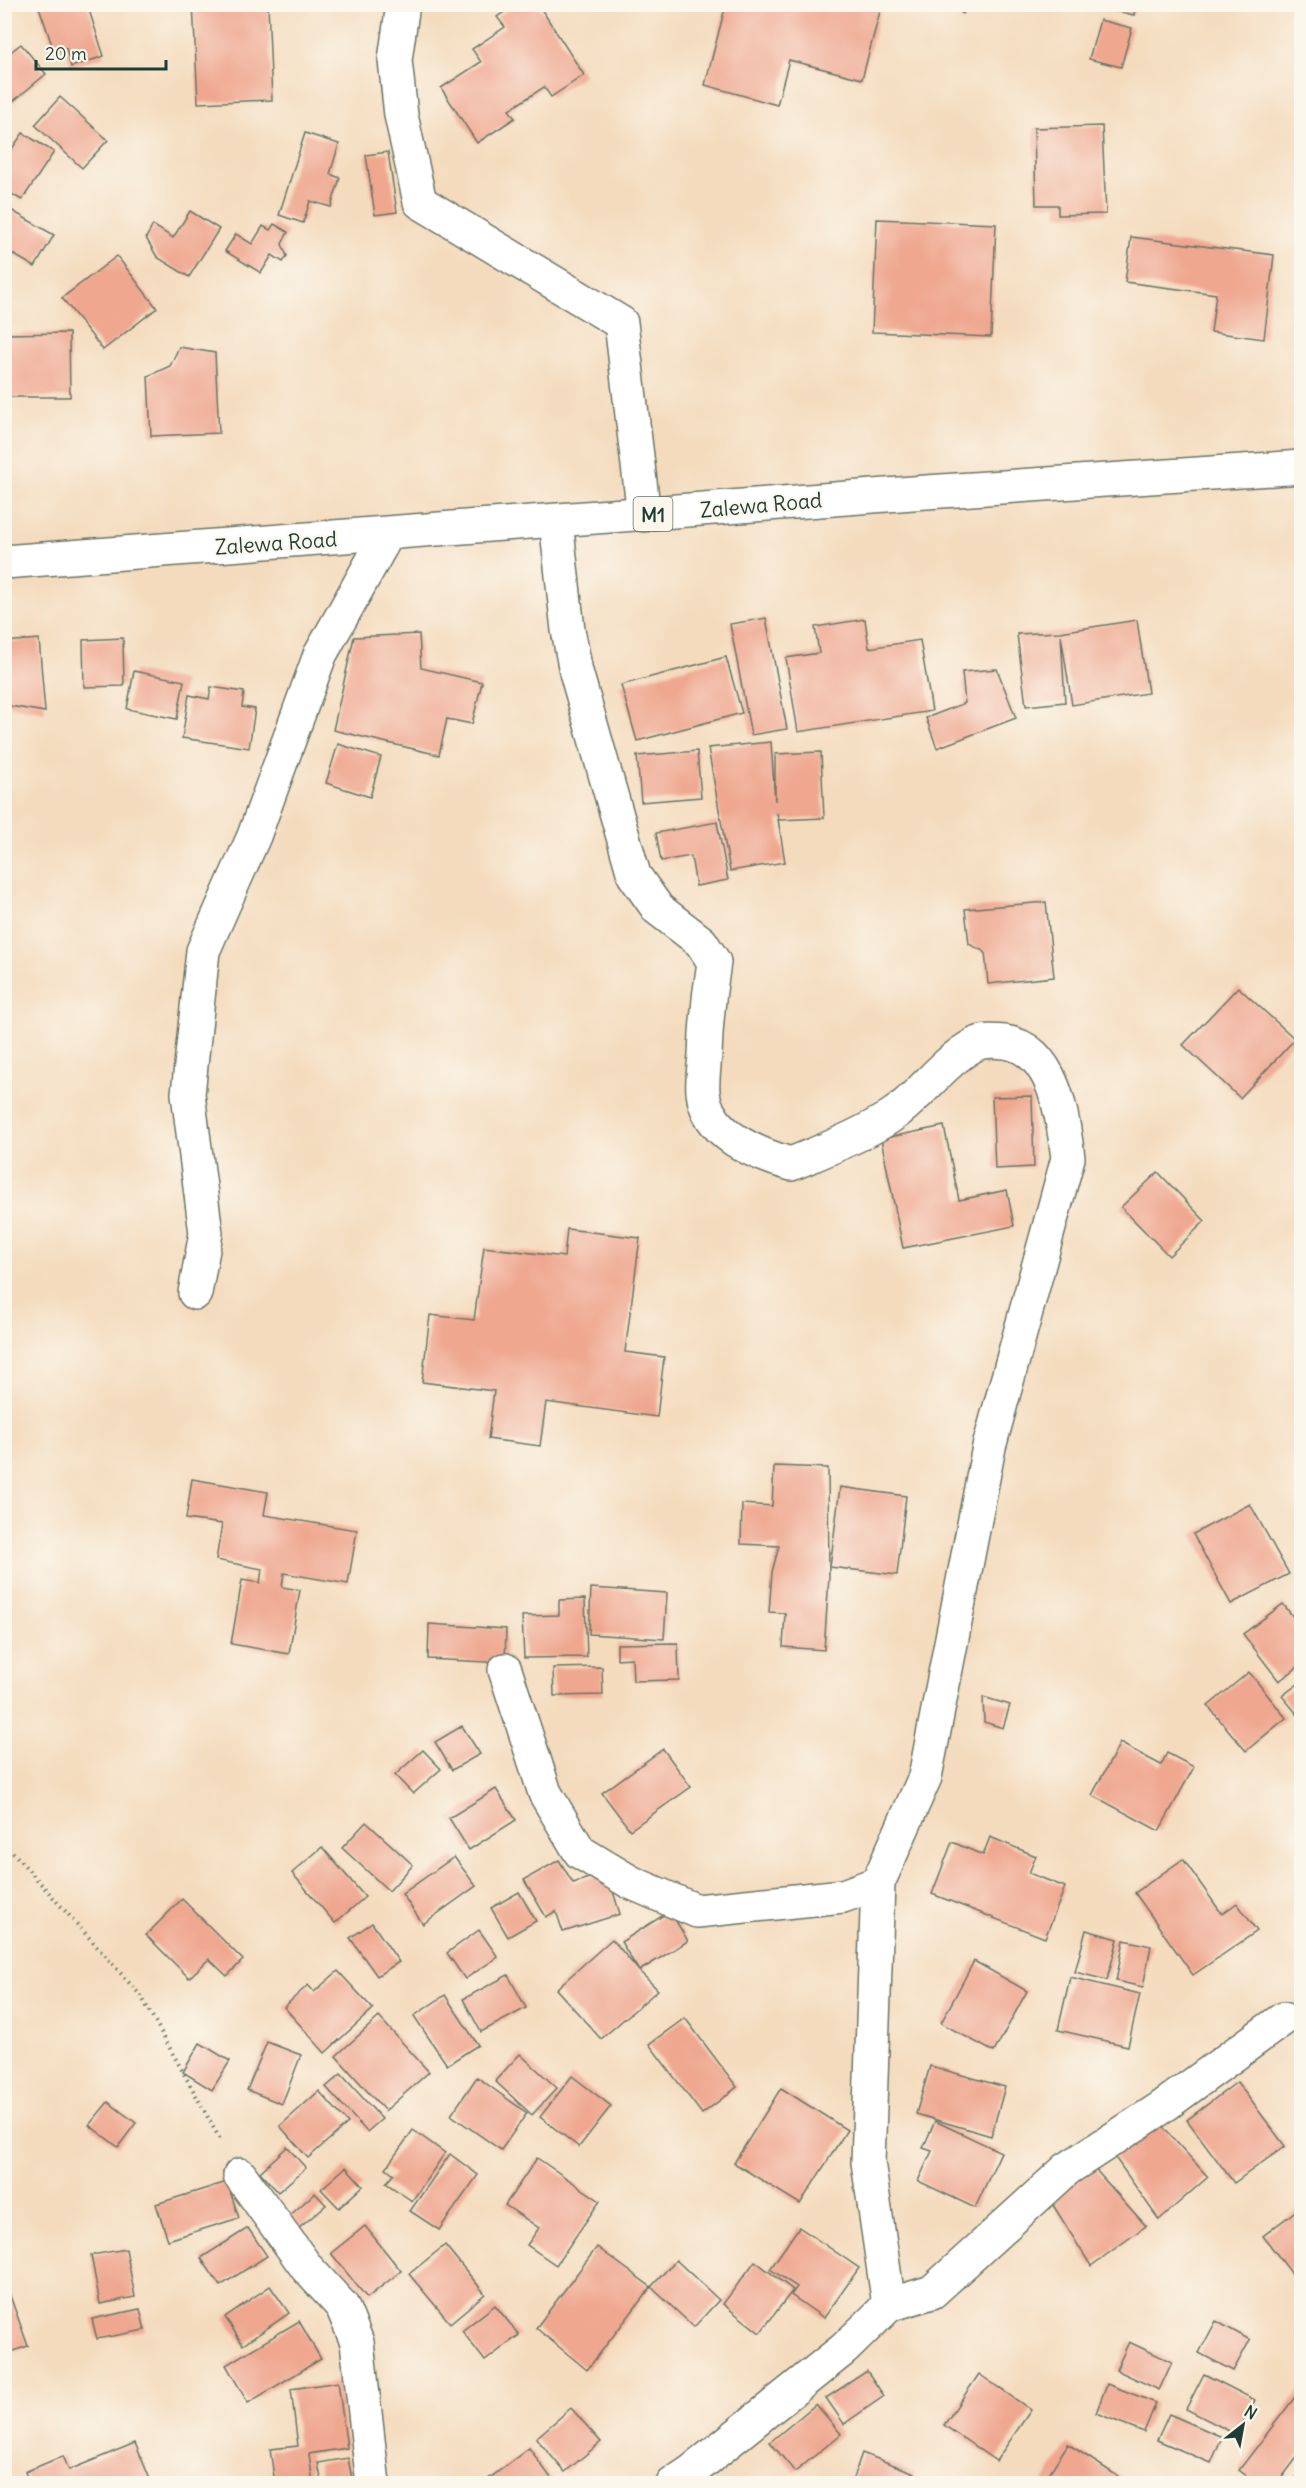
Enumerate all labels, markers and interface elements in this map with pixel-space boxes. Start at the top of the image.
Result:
scale bar [36,33,166,71]
text: 20 m [45,42,87,65]
street label: Zalewa Road [699,486,823,524]
road number: M1 [634,497,672,531]
street label: Zalewa Road [214,525,338,561]
north arrow [1213,2395,1273,2455]
text: N [1241,2401,1261,2424]

